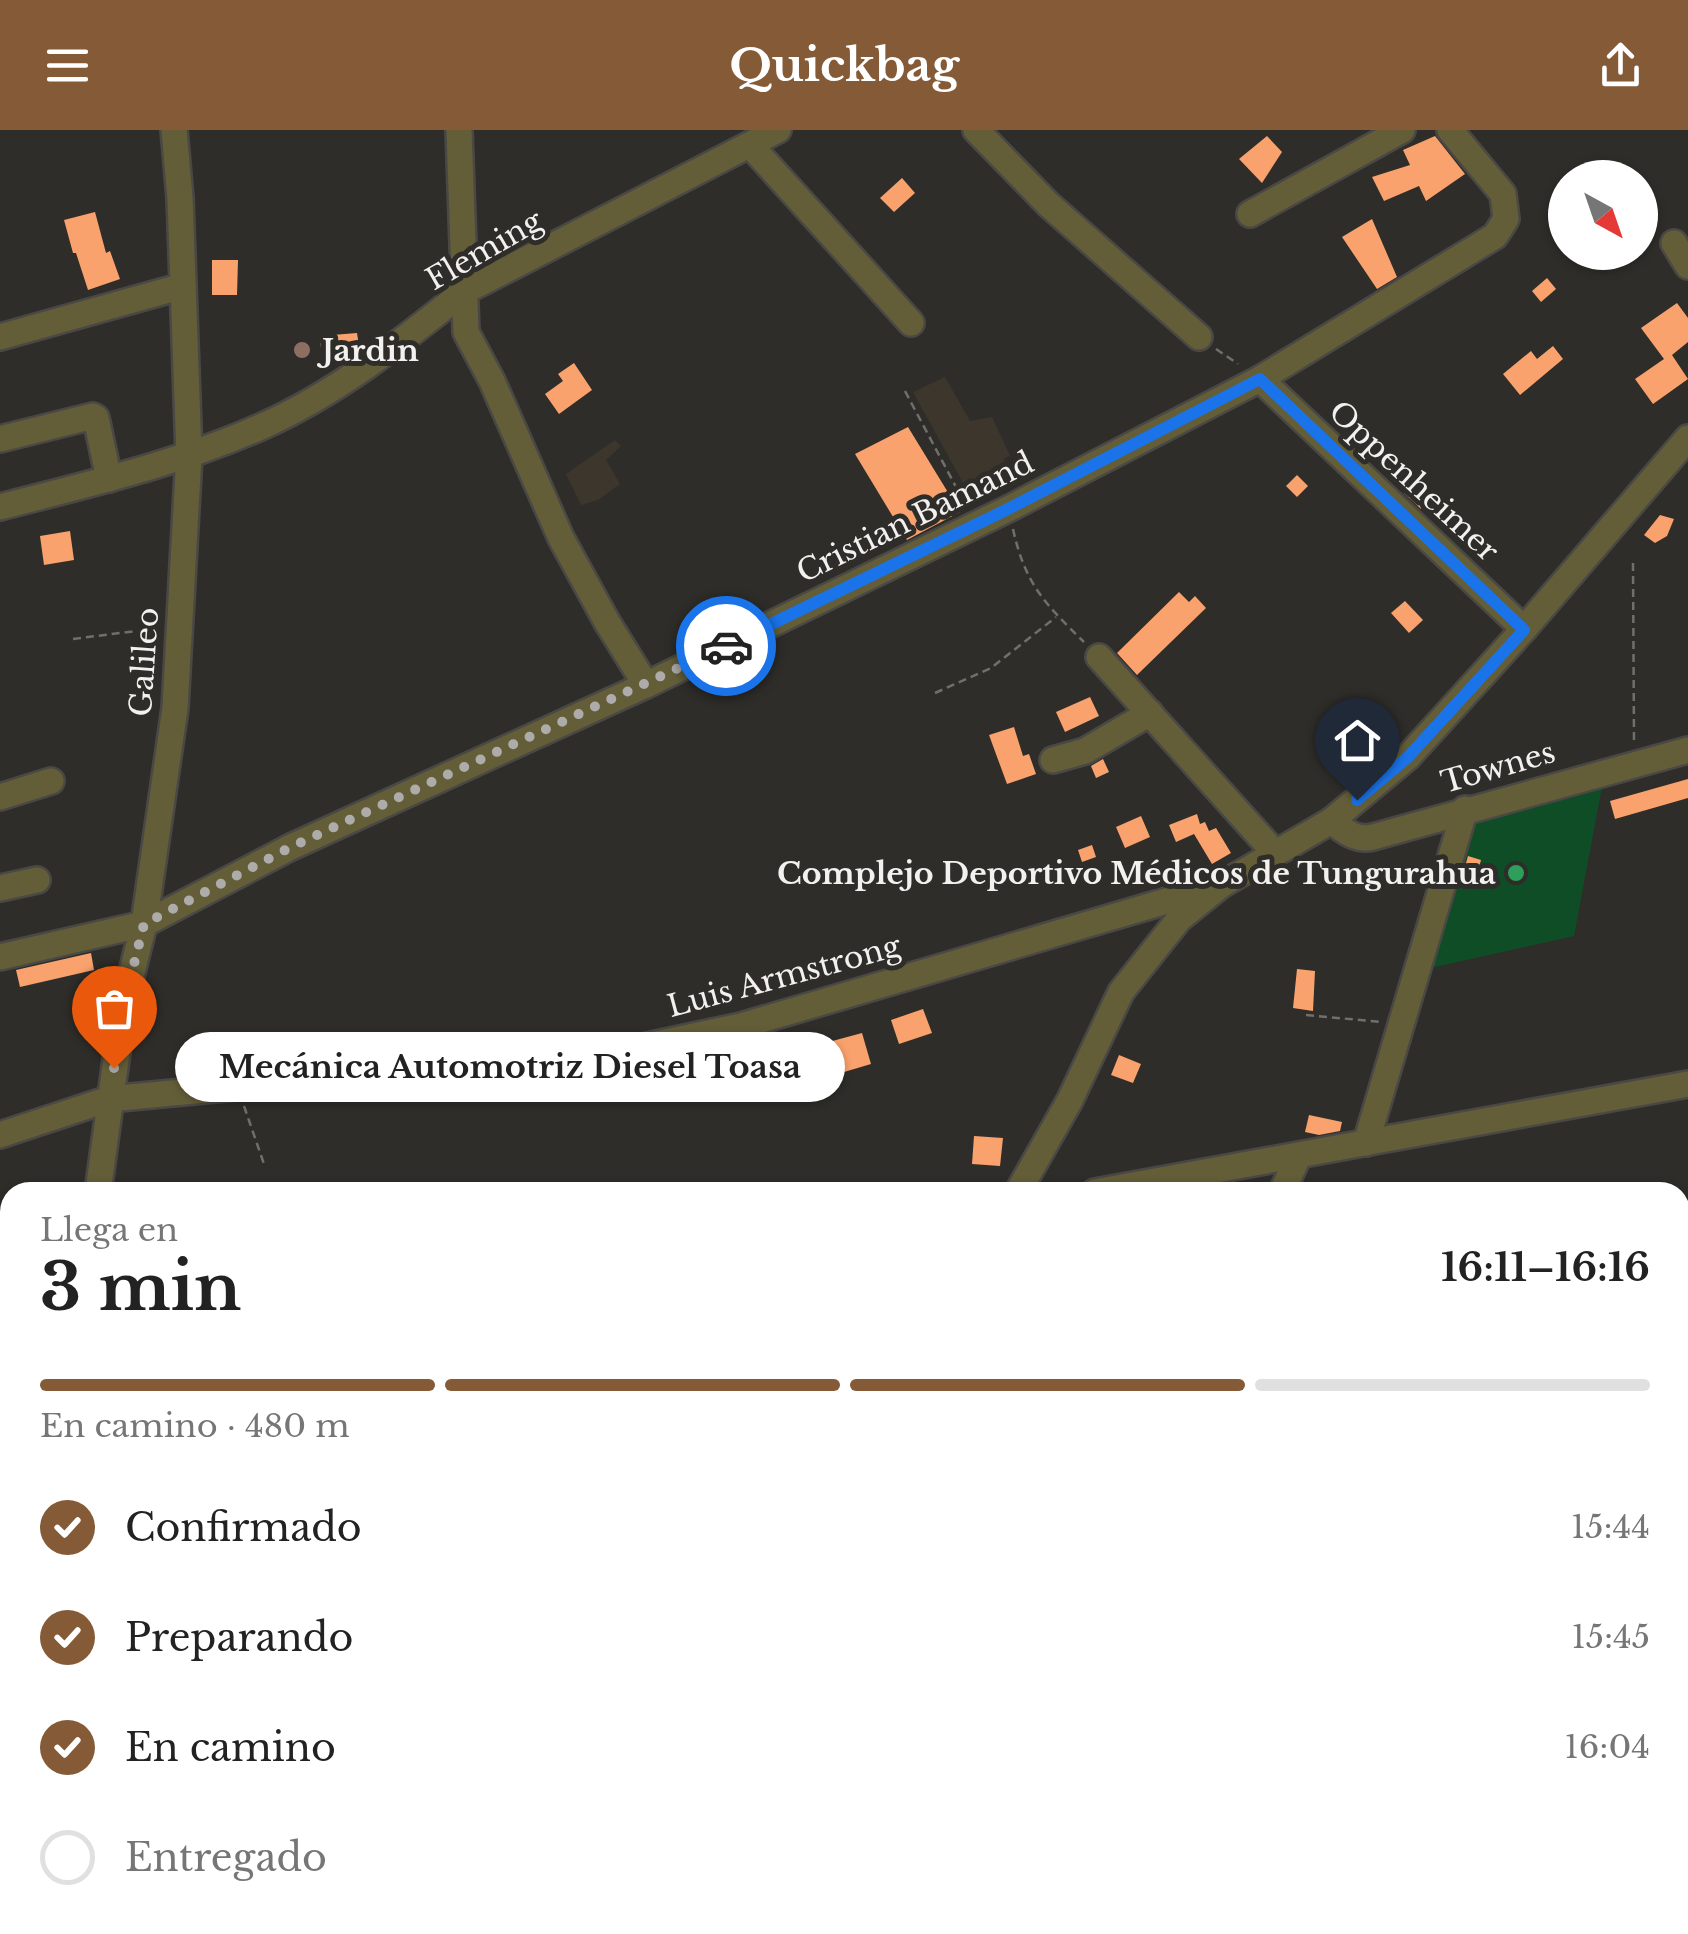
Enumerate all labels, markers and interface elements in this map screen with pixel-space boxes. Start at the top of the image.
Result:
text: Quickbag [729,37,959,93]
icon: menu [40,38,95,93]
icon: share [1593,38,1648,93]
north arrow [1548,160,1658,270]
map controls [1548,160,1658,270]
street label: Fleming [419,201,550,298]
place label: Jardin [316,332,419,369]
marker: Jardin [291,339,313,361]
street label: Oppenheimer [1321,393,1507,570]
street label: Cristian Bamand [790,444,1040,590]
courier [676,596,776,696]
street label: Galileo [122,606,166,718]
icon: car [699,619,754,674]
pin [1315,698,1400,801]
icon: home [1330,713,1385,768]
street label: Townes [1437,733,1559,801]
place label: Complejo Deportivo Médicos de Tungurahua [777,855,1496,892]
marker: Complejo Deportivo Médicos de Tungurahua [1505,862,1527,884]
street label: Luis Armstrong [663,927,906,1025]
pin [72,966,157,1069]
icon: bag [87,981,142,1036]
callout: Mecánica Automotriz Diesel Toasa [174,1033,844,1103]
text: Mecánica Automotriz Diesel Toasa [219,1047,801,1087]
text: Llega en [40,1210,178,1250]
text: 16:11–16:16 [1441,1244,1650,1291]
text: 3 min [40,1247,241,1328]
text: En camino · 480 m [40,1406,350,1446]
icon: check [40,1500,95,1555]
text: Confirmado [125,1504,362,1551]
text: 15:44 [1571,1507,1650,1547]
icon: check [40,1610,95,1665]
text: Preparando [125,1614,353,1661]
text: 15:45 [1572,1617,1650,1657]
icon: check [40,1720,95,1775]
text: En camino [125,1724,336,1771]
text: 16:04 [1564,1727,1650,1767]
text: Entregado [125,1834,327,1881]

